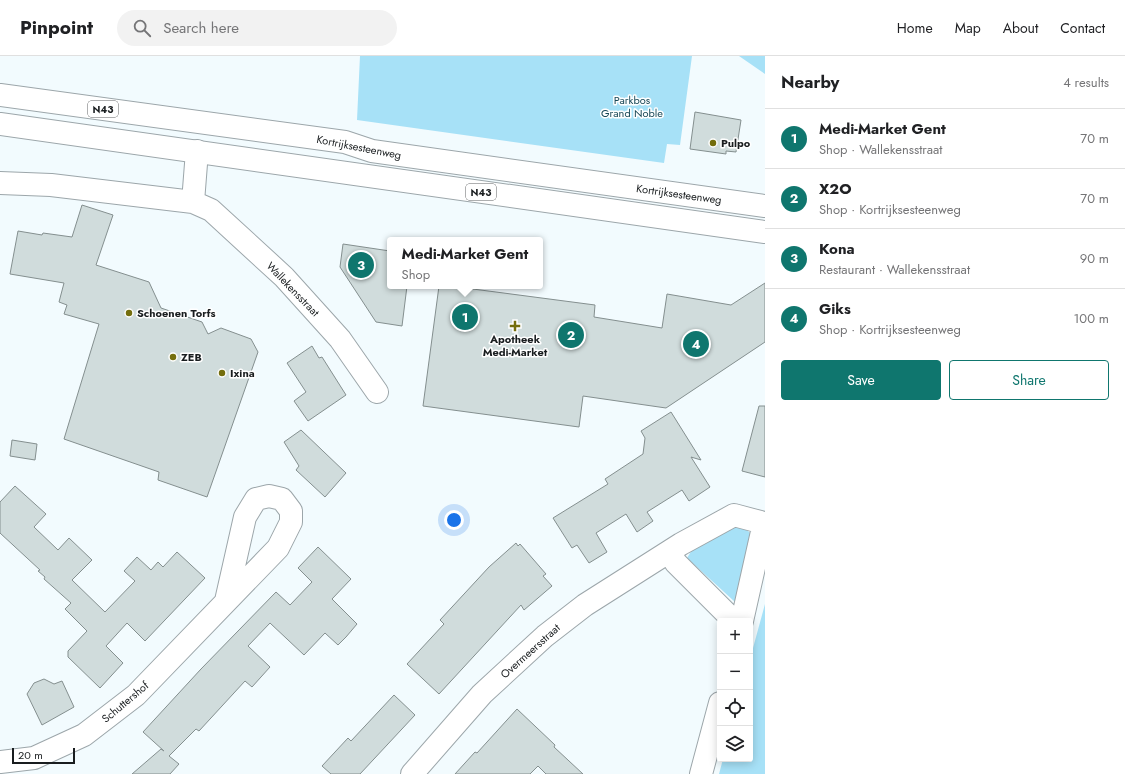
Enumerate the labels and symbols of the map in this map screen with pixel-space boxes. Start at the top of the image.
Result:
park label: Parkbos Grand Noble [601,92,663,121]
road number: N43 [88,101,118,117]
street label: Kortrijksesteenweg [315,131,403,163]
place label: Pulpo [721,135,751,151]
marker: Pulpo [708,138,718,148]
street label: Kortrijksesteenweg [635,180,723,208]
road number: N43 [466,184,496,200]
pin: 3 [348,250,374,280]
street label: Wallekensstraat [263,258,323,320]
pin: 1 [452,302,478,332]
place label: Schoenen Torfs [137,305,216,321]
marker: Schoenen Torfs [124,308,134,318]
pin: 2 [558,320,584,350]
marker: Apotheek Medi-Market [510,321,520,331]
pin: 4 [683,329,709,359]
place label: Apotheek Medi-Market [483,331,548,360]
place label: ZEB [181,349,202,365]
marker: ZEB [168,352,178,362]
place label: Ixina [230,365,255,381]
marker: Ixina [217,368,227,378]
your location [444,510,464,530]
street label: Overmeersstraat [497,620,564,682]
street label: Schuttershof [98,677,153,726]
scale bar [12,746,75,765]

